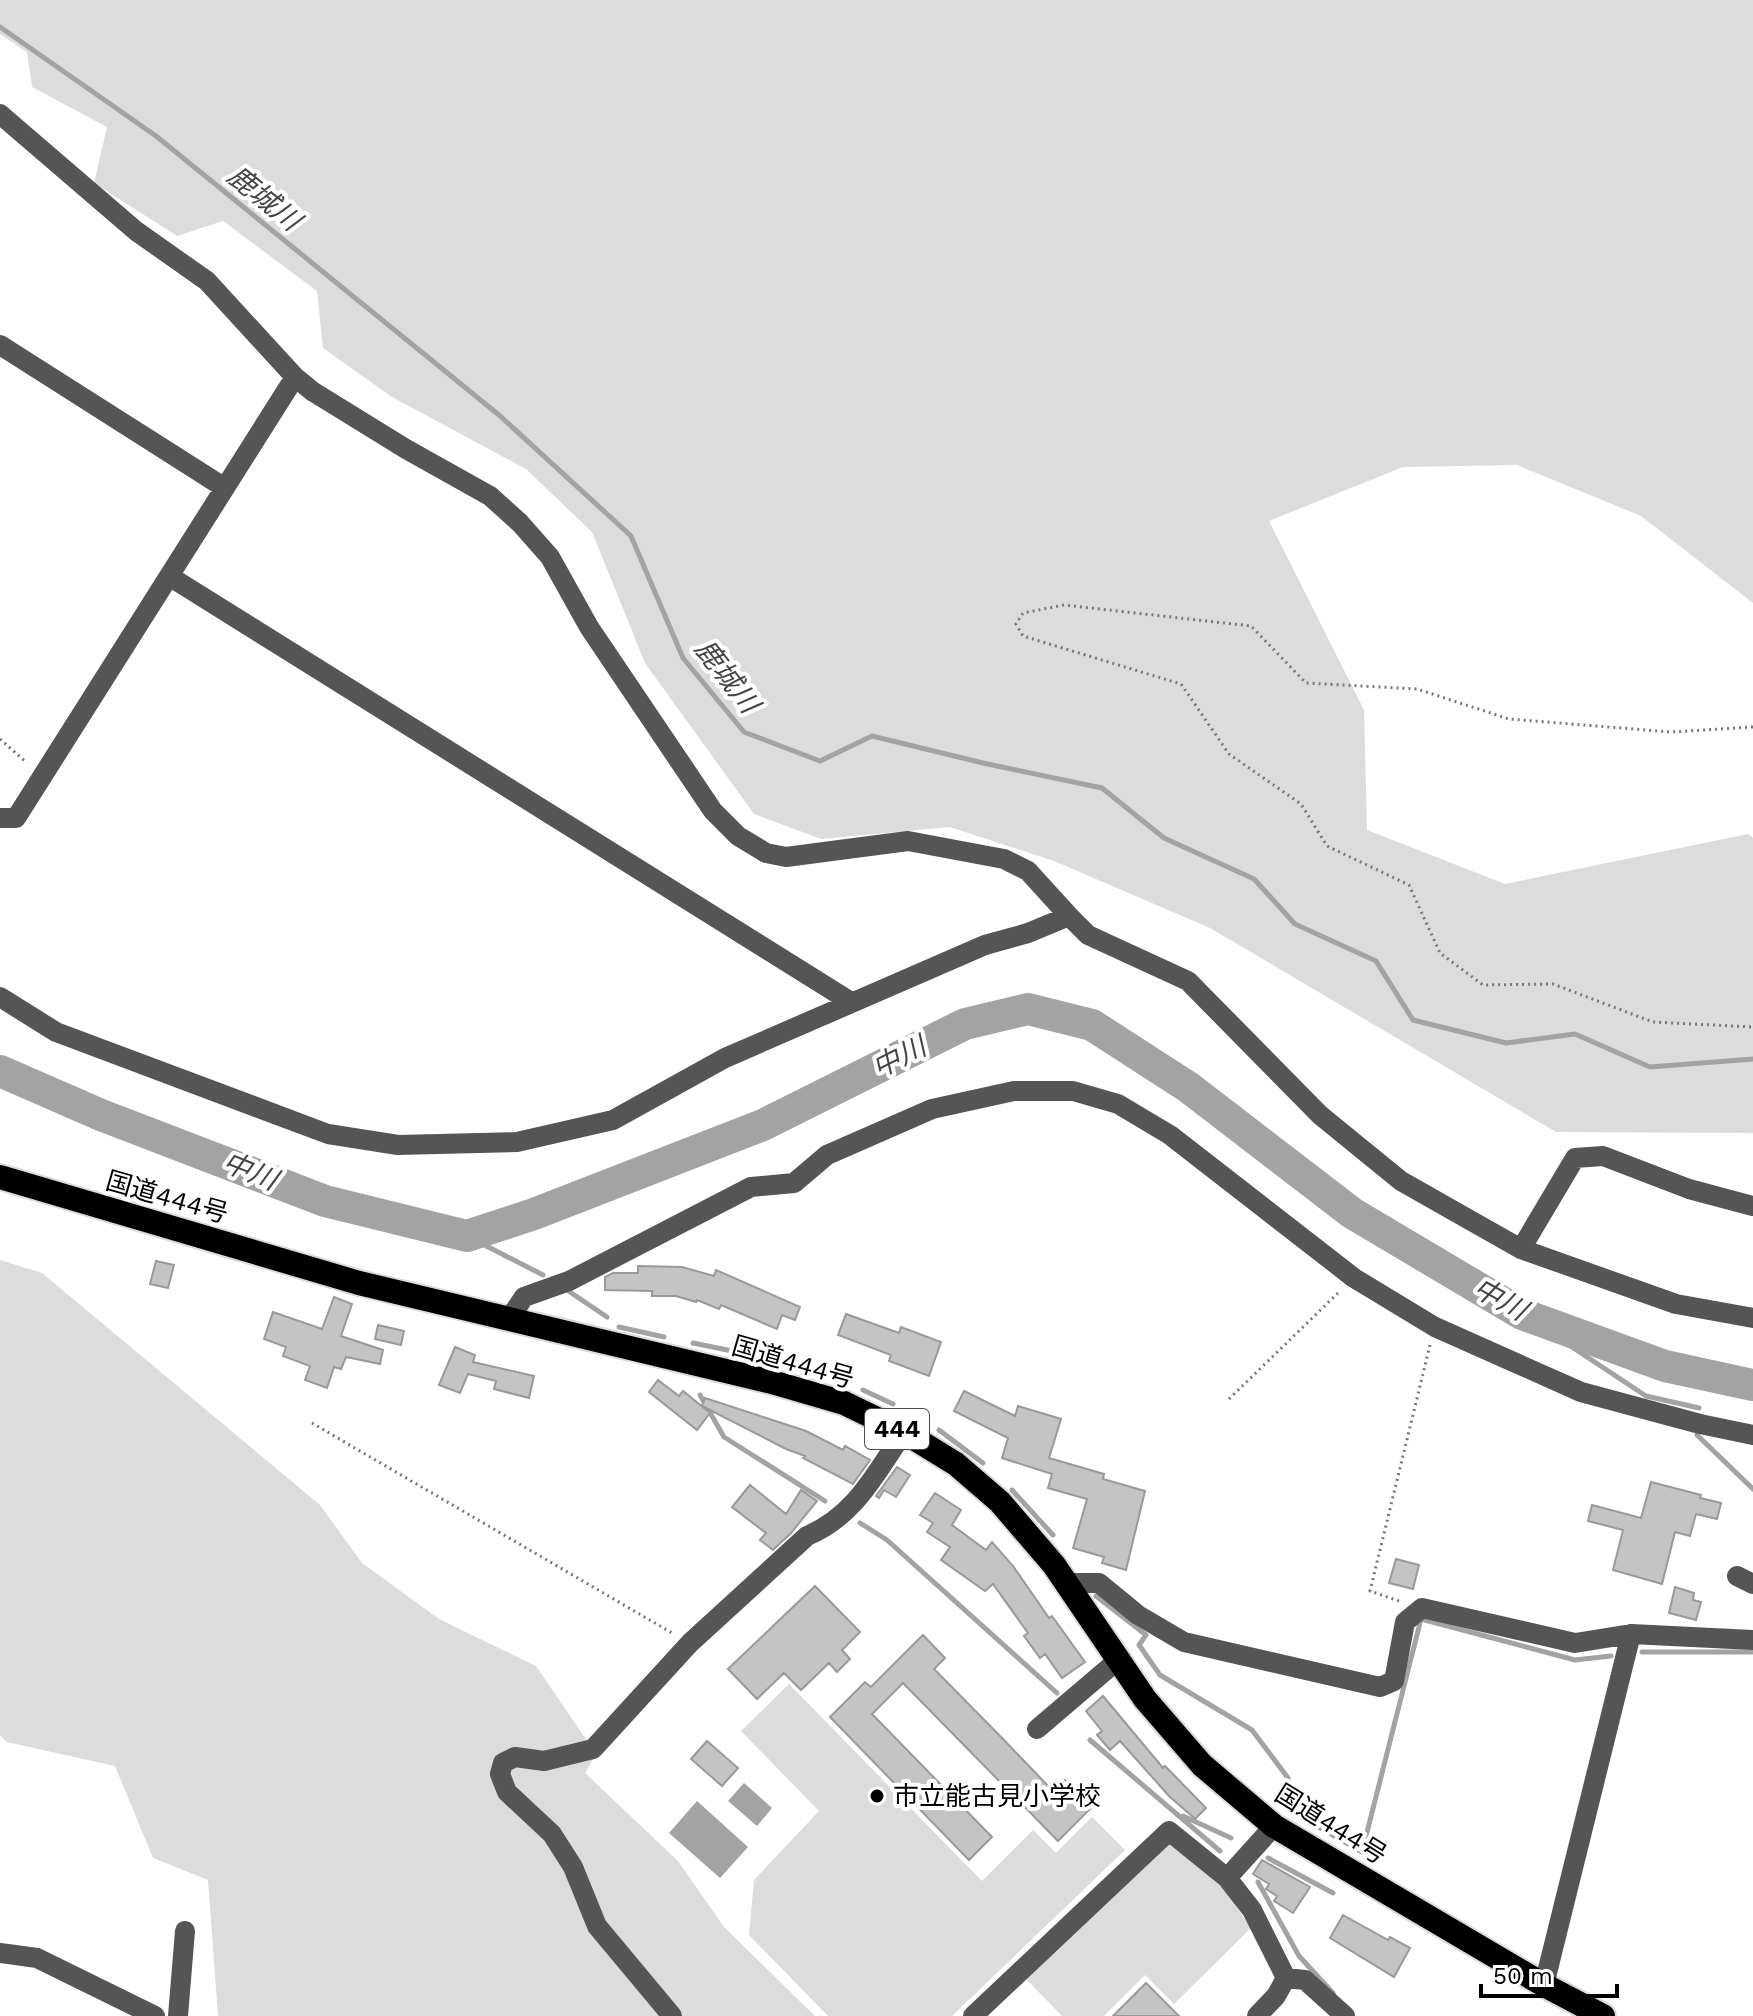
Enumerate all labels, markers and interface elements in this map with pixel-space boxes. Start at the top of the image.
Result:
water label: 鹿城川 [221,159,309,239]
water label: 鹿城川 [688,633,768,722]
water label: 中川 [867,1028,934,1084]
water label: 中川 [218,1145,285,1198]
street label: 国道444号 [102,1165,232,1229]
water label: 中川 [1468,1271,1535,1328]
street label: 国道444号 [728,1330,858,1394]
road number: 444 [865,1409,929,1449]
street label: 国道444号 [1270,1778,1392,1870]
place label: 市立能古見小学校 [893,1781,1101,1811]
marker: 市立能古見小学校 [868,1787,886,1805]
scale bar [1481,1948,1617,1998]
text: 50 m [1493,1962,1553,1990]

